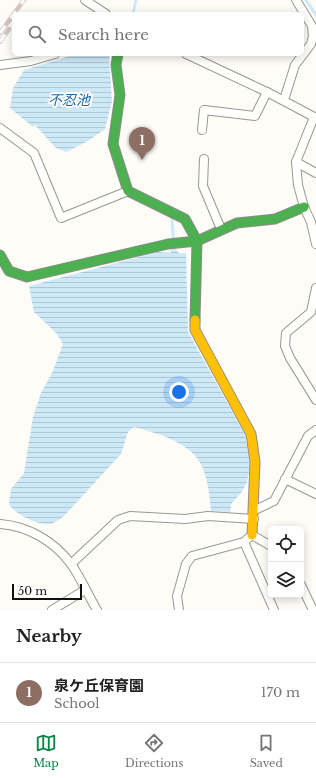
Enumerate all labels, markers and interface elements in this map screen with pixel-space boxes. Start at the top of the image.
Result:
search box [12,12,304,56]
icon: search [26,23,48,45]
text: Search here [58,25,149,44]
water label: 不忍池 [48,91,92,109]
pin: 1 [129,127,155,160]
your location [169,382,189,402]
map controls [268,526,304,598]
button: locate [268,526,304,562]
button: layers [268,562,304,598]
scale bar [12,582,82,601]
text: 50 m [18,584,47,598]
text: Nearby [16,626,82,647]
text: 泉ケ丘保育園 [54,676,144,695]
text: 1 [26,684,32,701]
text: 170 m [261,684,300,701]
text: School [54,695,100,712]
tab: Map [33,732,59,770]
tab: Directions [125,732,183,770]
tab: Saved [250,732,283,770]

